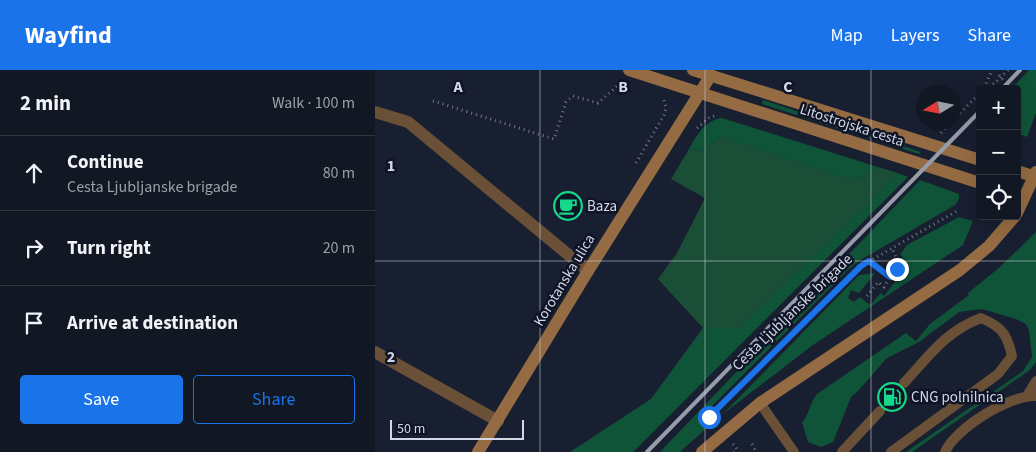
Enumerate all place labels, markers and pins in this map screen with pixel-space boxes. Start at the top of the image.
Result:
cafe icon: Baza [553,191,583,221]
place label: Baza [587,196,617,217]
fuel station icon: CNG polnilnica [877,382,907,412]
place label: CNG polnilnica [911,387,1004,408]

